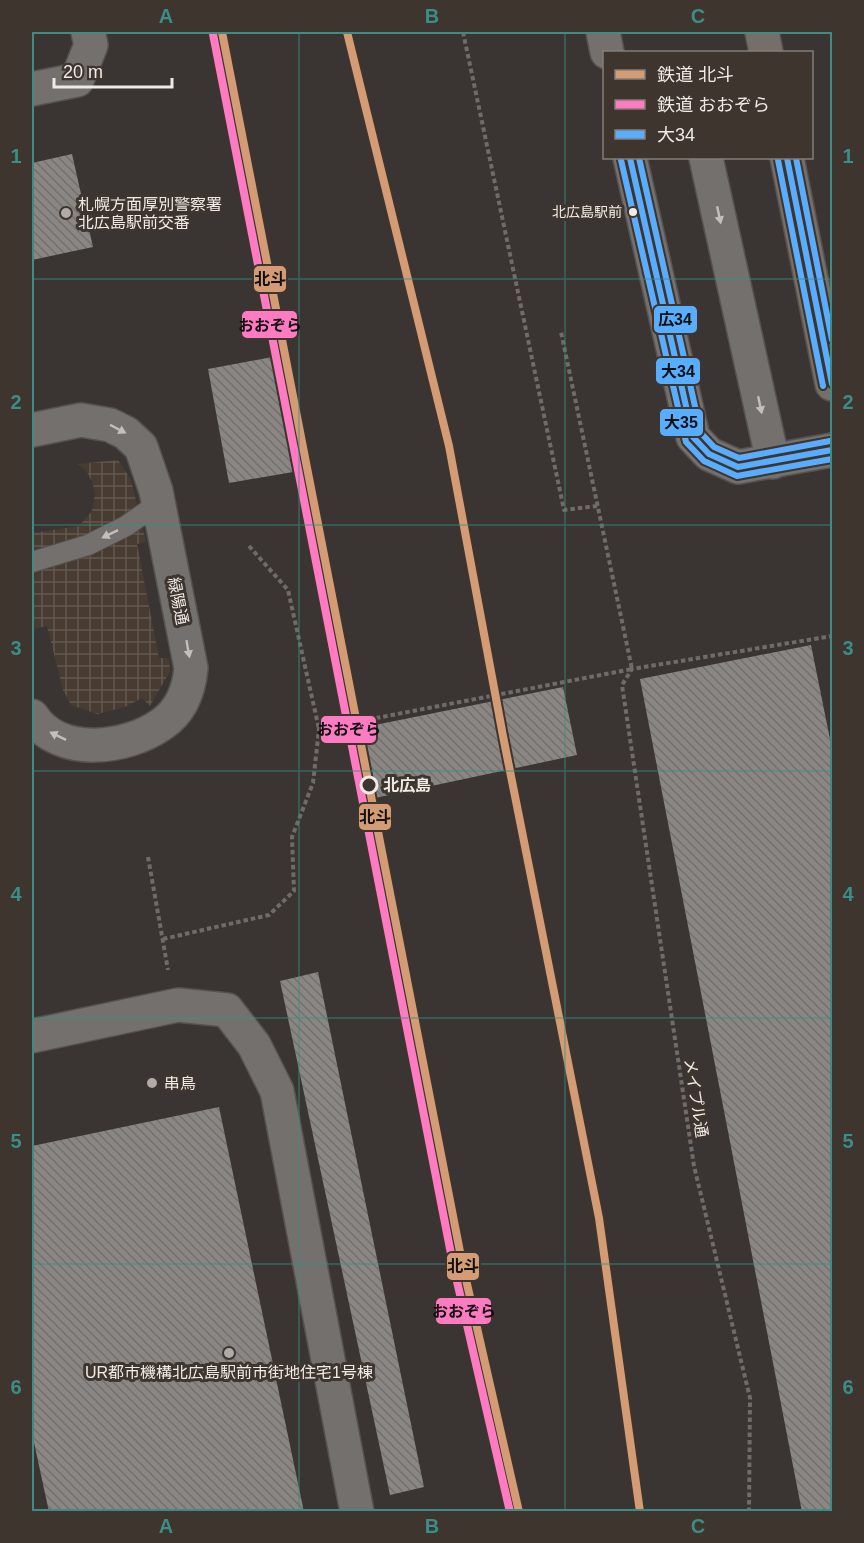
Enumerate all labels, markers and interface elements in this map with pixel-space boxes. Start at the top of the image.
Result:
text: A [159,5,173,27]
text: B [425,5,439,27]
text: C [691,5,705,27]
scale bar [54,51,172,89]
legend [603,51,813,159]
text: 20 m [63,62,103,82]
text: 鉄道 北斗 [657,65,734,85]
text: 鉄道 おおぞら [657,95,770,115]
text: 大34 [657,125,695,145]
text: 1 [10,145,22,167]
text: 1 [842,145,854,167]
place label: 札幌方面厚別警察署 北広島駅前交番 [78,196,222,231]
place label: 北広島駅前 [552,204,622,220]
one-way arrow [714,205,724,224]
marker: 札幌方面厚別警察署 北広島駅前交番 [59,206,73,220]
marker: 北広島駅前 [627,206,639,218]
line badge: 北斗 [253,265,287,293]
text: 北斗 [254,271,286,288]
line badge: 広34 [653,305,698,334]
line badge: おおぞら [241,310,298,339]
text: 広34 [658,311,692,328]
text: おおぞら [238,317,302,334]
line badge: 大34 [655,357,701,385]
text: 大34 [661,363,695,380]
text: 2 [10,391,22,413]
text: 2 [842,391,854,413]
one-way arrow [756,396,766,414]
line badge: 大35 [659,408,704,437]
text: 大35 [664,414,698,431]
one-way arrow [110,424,127,434]
one-way arrow [101,530,118,539]
street label: 緑陽通 [165,576,191,626]
text: 3 [10,637,22,659]
text: 3 [842,637,854,659]
one-way arrow [184,640,193,659]
line badge: おおぞら [320,715,377,744]
text: おおぞら [317,721,381,738]
one-way arrow [49,732,67,742]
marker: 北広島 [360,776,378,794]
place label: 北広島 [383,777,431,794]
line badge: 北斗 [358,803,392,831]
text: 北斗 [359,809,391,826]
text: 4 [10,883,22,905]
text: 4 [842,883,854,905]
street label: メイプル通 [681,1057,711,1139]
place label: 串鳥 [164,1075,196,1092]
marker: 串鳥 [145,1076,159,1090]
text: 5 [10,1130,22,1152]
text: 5 [842,1130,854,1152]
line badge: 北斗 [446,1252,480,1281]
text: 北斗 [447,1258,479,1275]
line badge: おおぞら [435,1297,492,1325]
text: おおぞら [432,1303,496,1320]
marker: UR都市機構北広島駅前市街地住宅1号棟 [222,1346,236,1360]
place label: UR都市機構北広島駅前市街地住宅1号棟 [85,1364,373,1381]
text: 6 [10,1376,22,1398]
text: 6 [842,1376,854,1398]
text: A [159,1515,173,1537]
text: B [425,1515,439,1537]
text: C [691,1515,705,1537]

